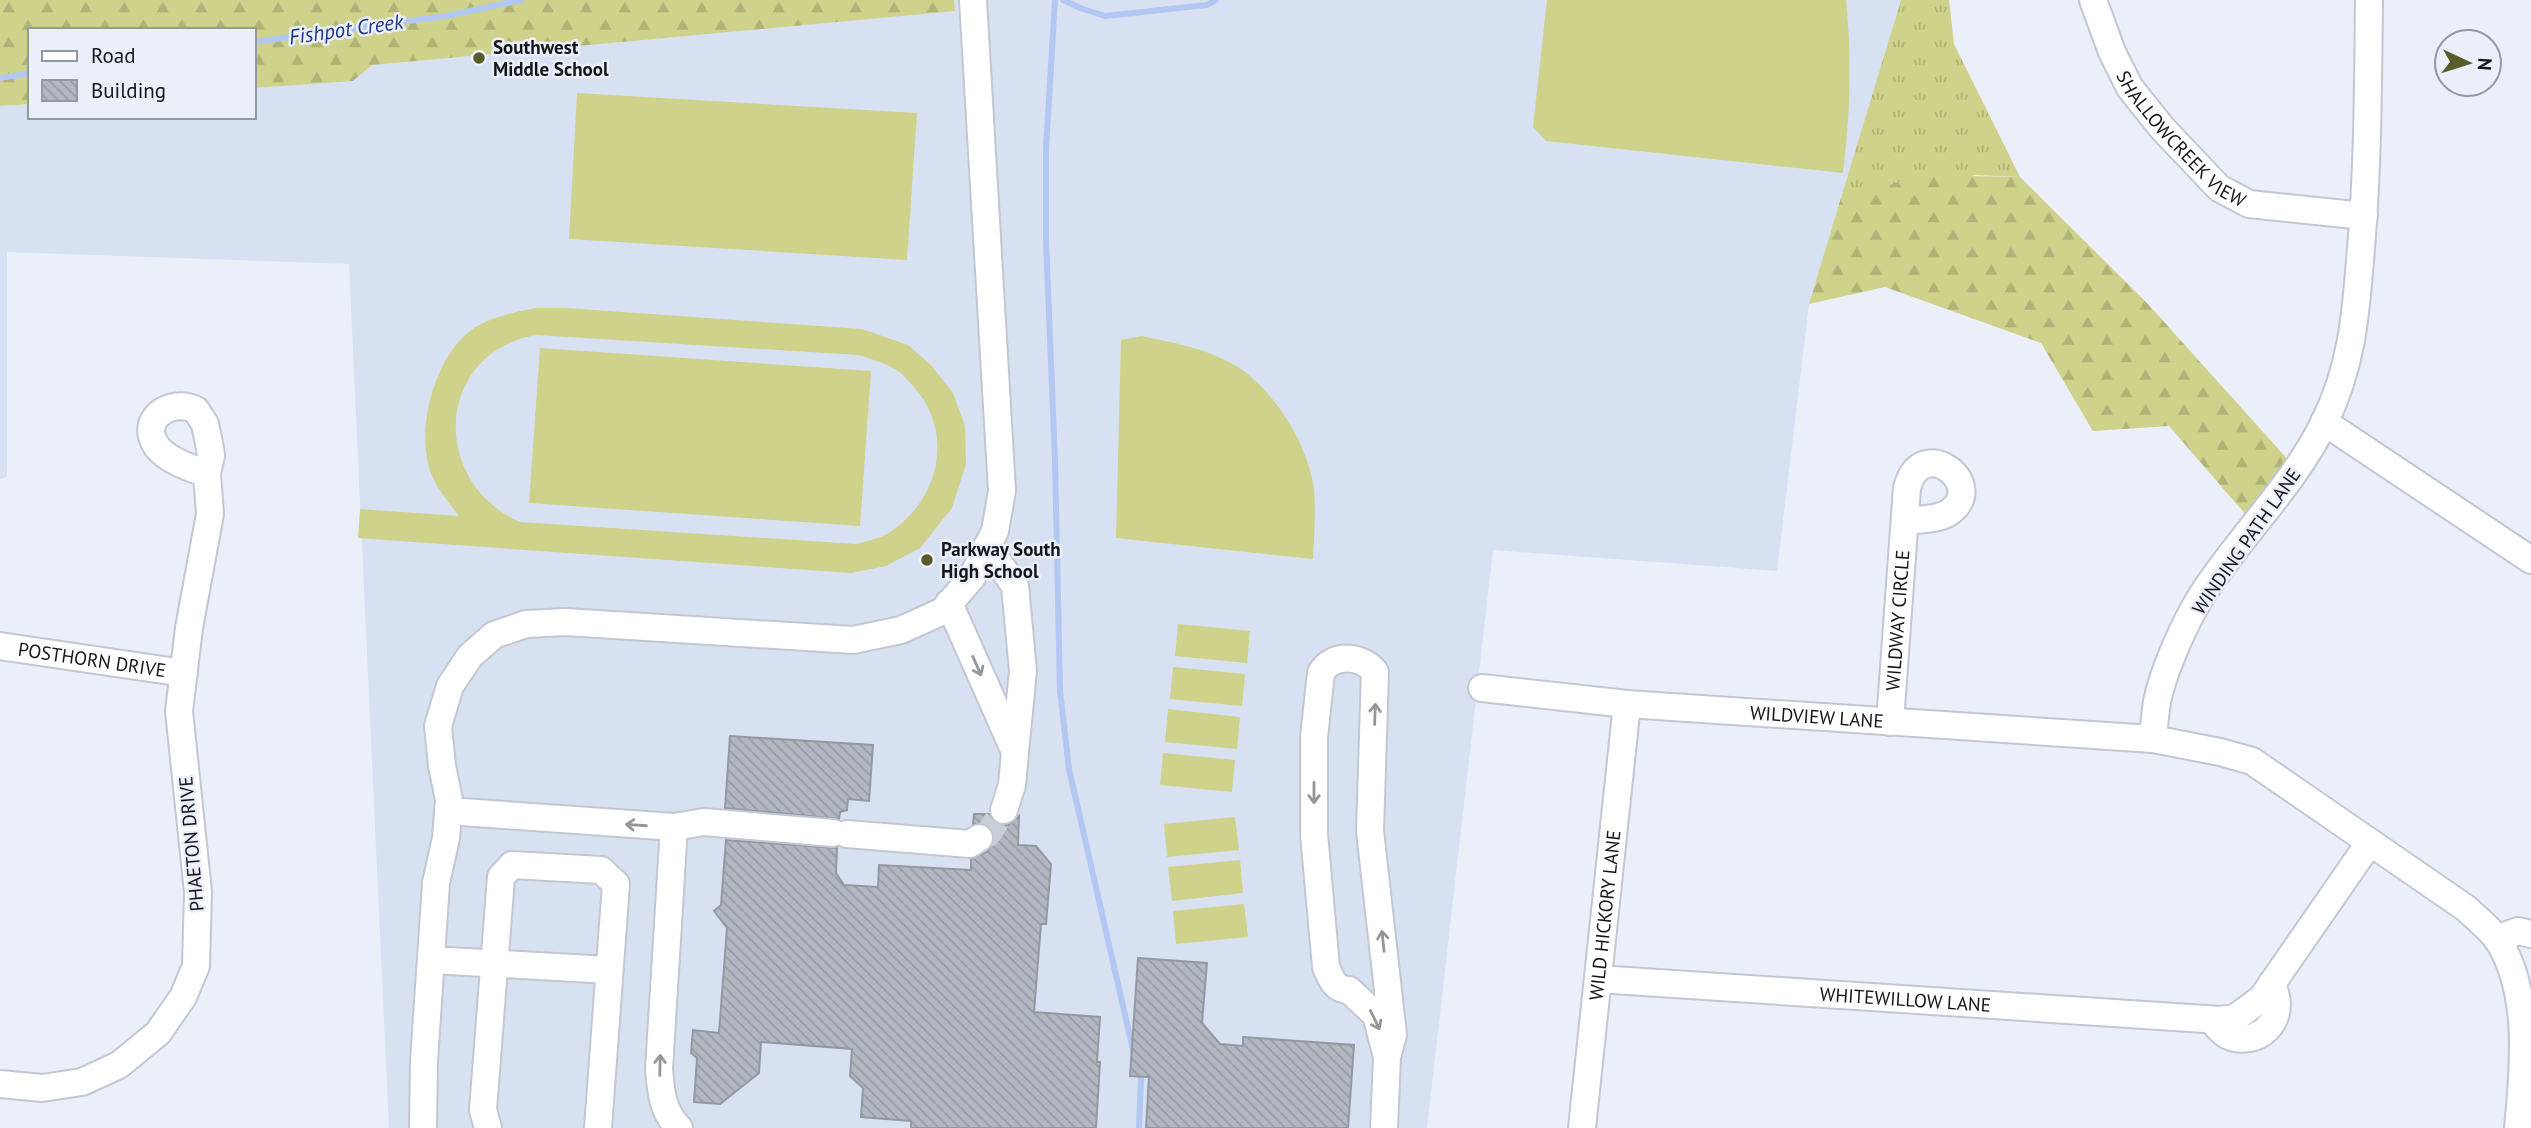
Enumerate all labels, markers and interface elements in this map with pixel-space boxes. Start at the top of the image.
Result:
water label: Fishpot Creek [287,7,406,50]
legend [28,28,256,119]
north arrow [2433,28,2503,98]
place label: Southwest Middle School [493,35,609,81]
text: Road [91,42,135,69]
marker: Southwest Middle School [471,50,487,66]
text: N [2473,57,2497,71]
street label: SHALLOWCREEK VIEW [2111,67,2250,212]
text: Building [91,77,166,104]
street label: WINDING PATH LANE [2187,463,2305,619]
place label: Parkway South High School [941,537,1061,583]
street label: WILDWAY CIRCLE [1880,549,1914,692]
marker: Parkway South High School [919,552,935,568]
street label: POSTHORN DRIVE [16,637,168,682]
one-way arrow [971,654,984,676]
street label: WILDVIEW LANE [1749,700,1884,733]
one-way arrow [1369,703,1382,726]
street label: PHAETON DRIVE [173,776,209,912]
one-way arrow [1307,781,1321,804]
one-way arrow [624,818,647,831]
street label: WILD HICKORY LANE [1584,829,1626,1001]
one-way arrow [1376,930,1389,953]
street label: WHITEWILLOW LANE [1819,982,1992,1017]
one-way arrow [1369,1010,1383,1030]
one-way arrow [653,1054,667,1077]

